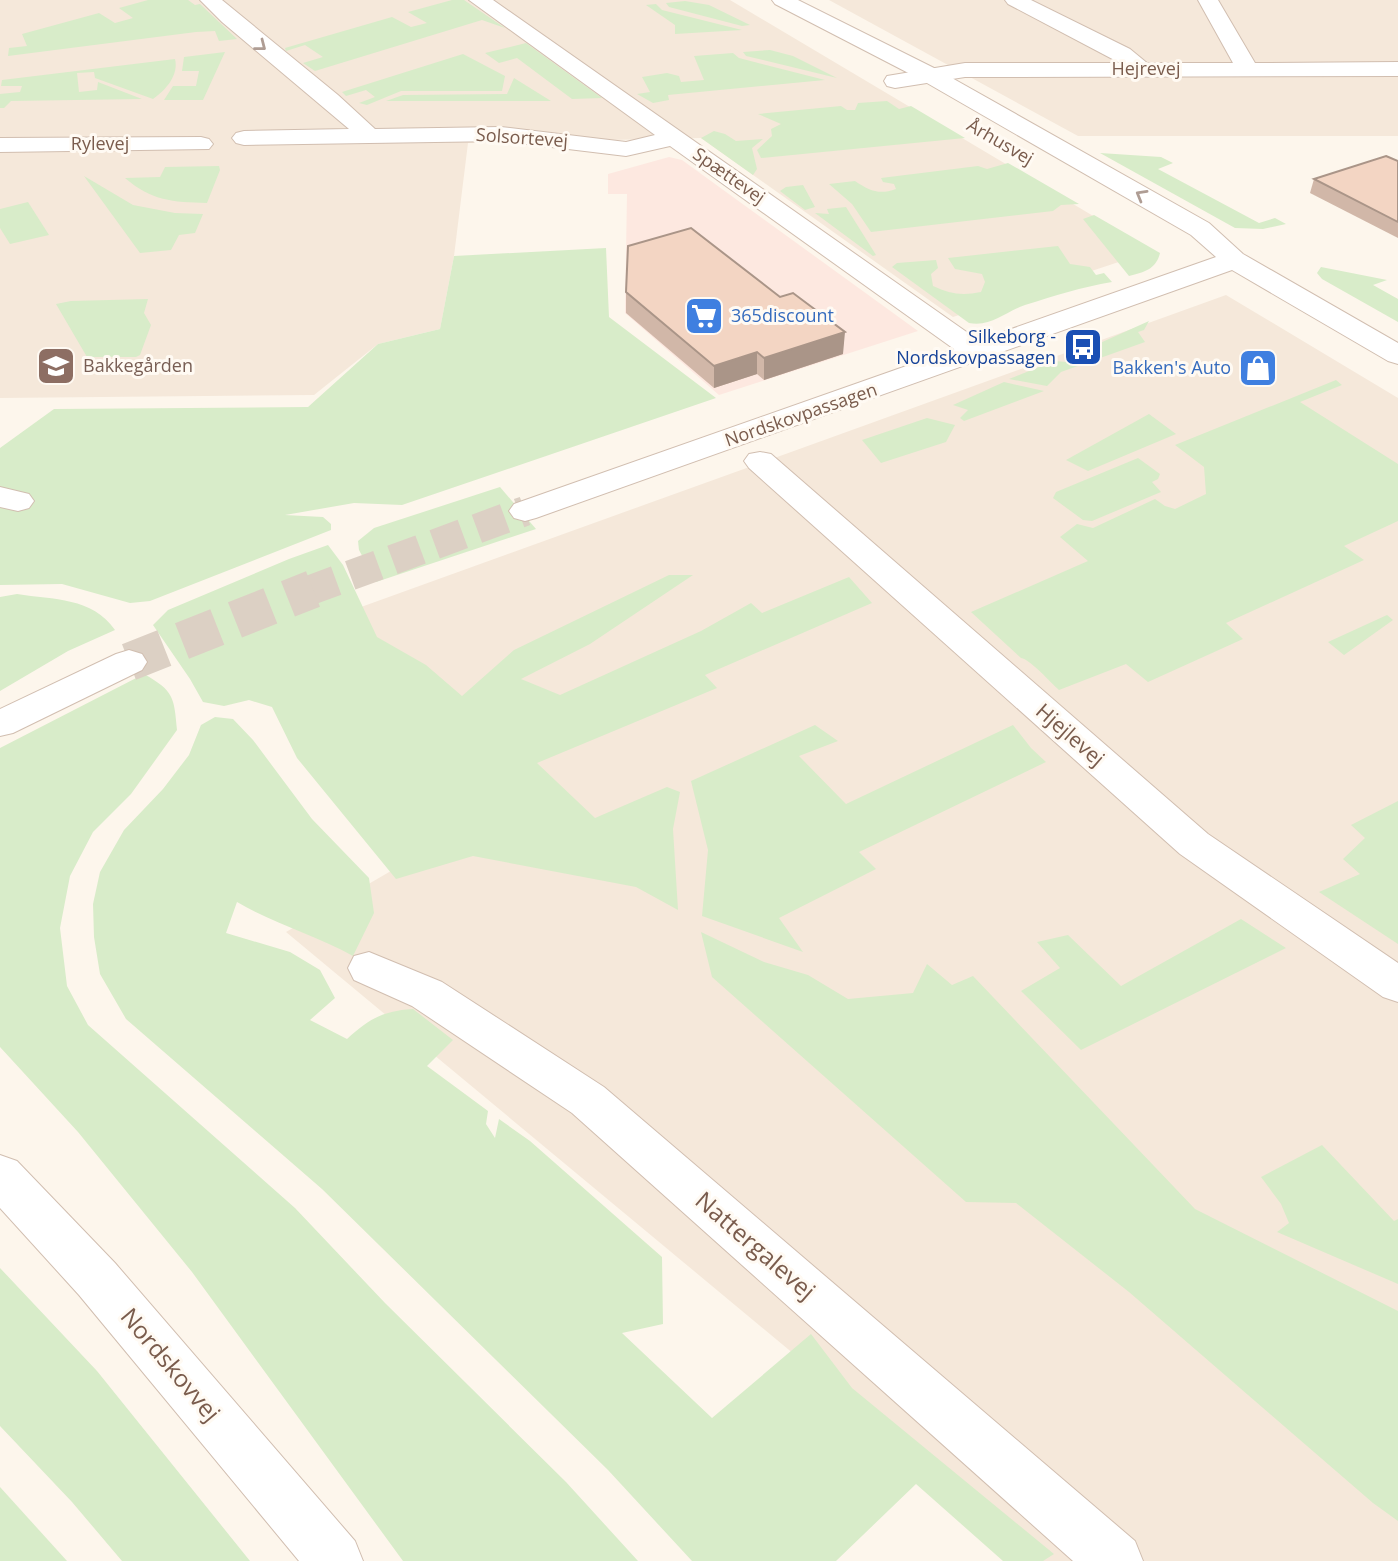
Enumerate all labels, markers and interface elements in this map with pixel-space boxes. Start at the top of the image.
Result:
one-way arrow [253,37,265,50]
street label: Hejrevej [1111,56,1181,80]
street label: Århusvej [963,112,1038,170]
street label: Solsortevej [475,122,569,152]
street label: Rylevej [71,131,129,155]
street label: Spættevej [689,142,770,209]
one-way arrow [1135,190,1148,203]
supermarket icon: 365discount [683,295,725,337]
place label: 365discount [731,303,834,327]
place label: Silkeborg - Nordskovpassagen [896,324,1056,369]
bus stop icon: Silkeborg - Nordskovpassagen [1062,326,1104,368]
school or university icon: Bakkegården [35,345,77,387]
shop icon: Bakken's Auto [1237,347,1279,389]
place label: Bakkegården [83,353,193,377]
place label: Bakken's Auto [1112,355,1231,379]
street label: Nordskovpassagen [721,377,880,451]
street label: Hjejlevej [1030,697,1111,772]
street label: Nattergalevej [689,1183,823,1306]
street label: Nordskovvej [114,1300,228,1428]

